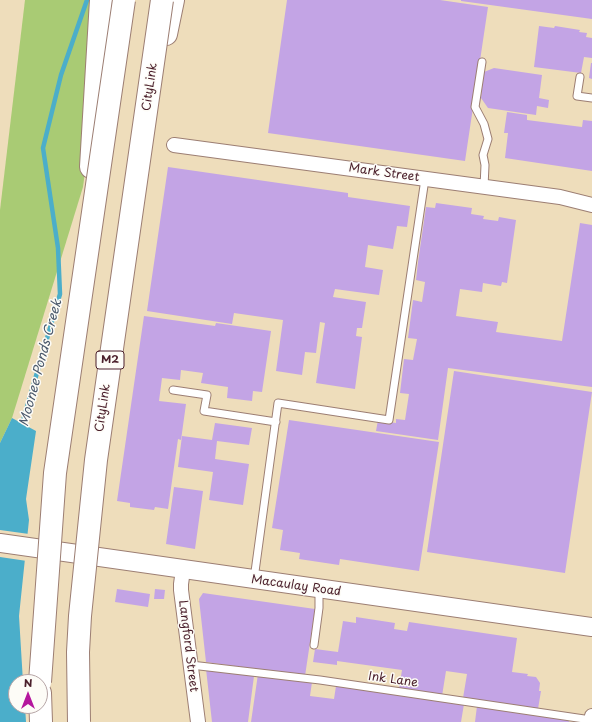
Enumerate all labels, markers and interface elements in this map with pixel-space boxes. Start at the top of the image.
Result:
street label: CityLink [139,62,161,112]
street label: Mark Street [348,161,420,185]
water label: Moonee Ponds Creek [16,298,66,428]
road number: M2 [96,351,124,369]
street label: CityLink [92,383,114,433]
street label: Macaulay Road [250,573,342,599]
street label: Langford Street [175,599,201,693]
street label: Ink Lane [367,669,419,691]
north arrow [8,674,48,714]
text: N [24,674,32,691]

